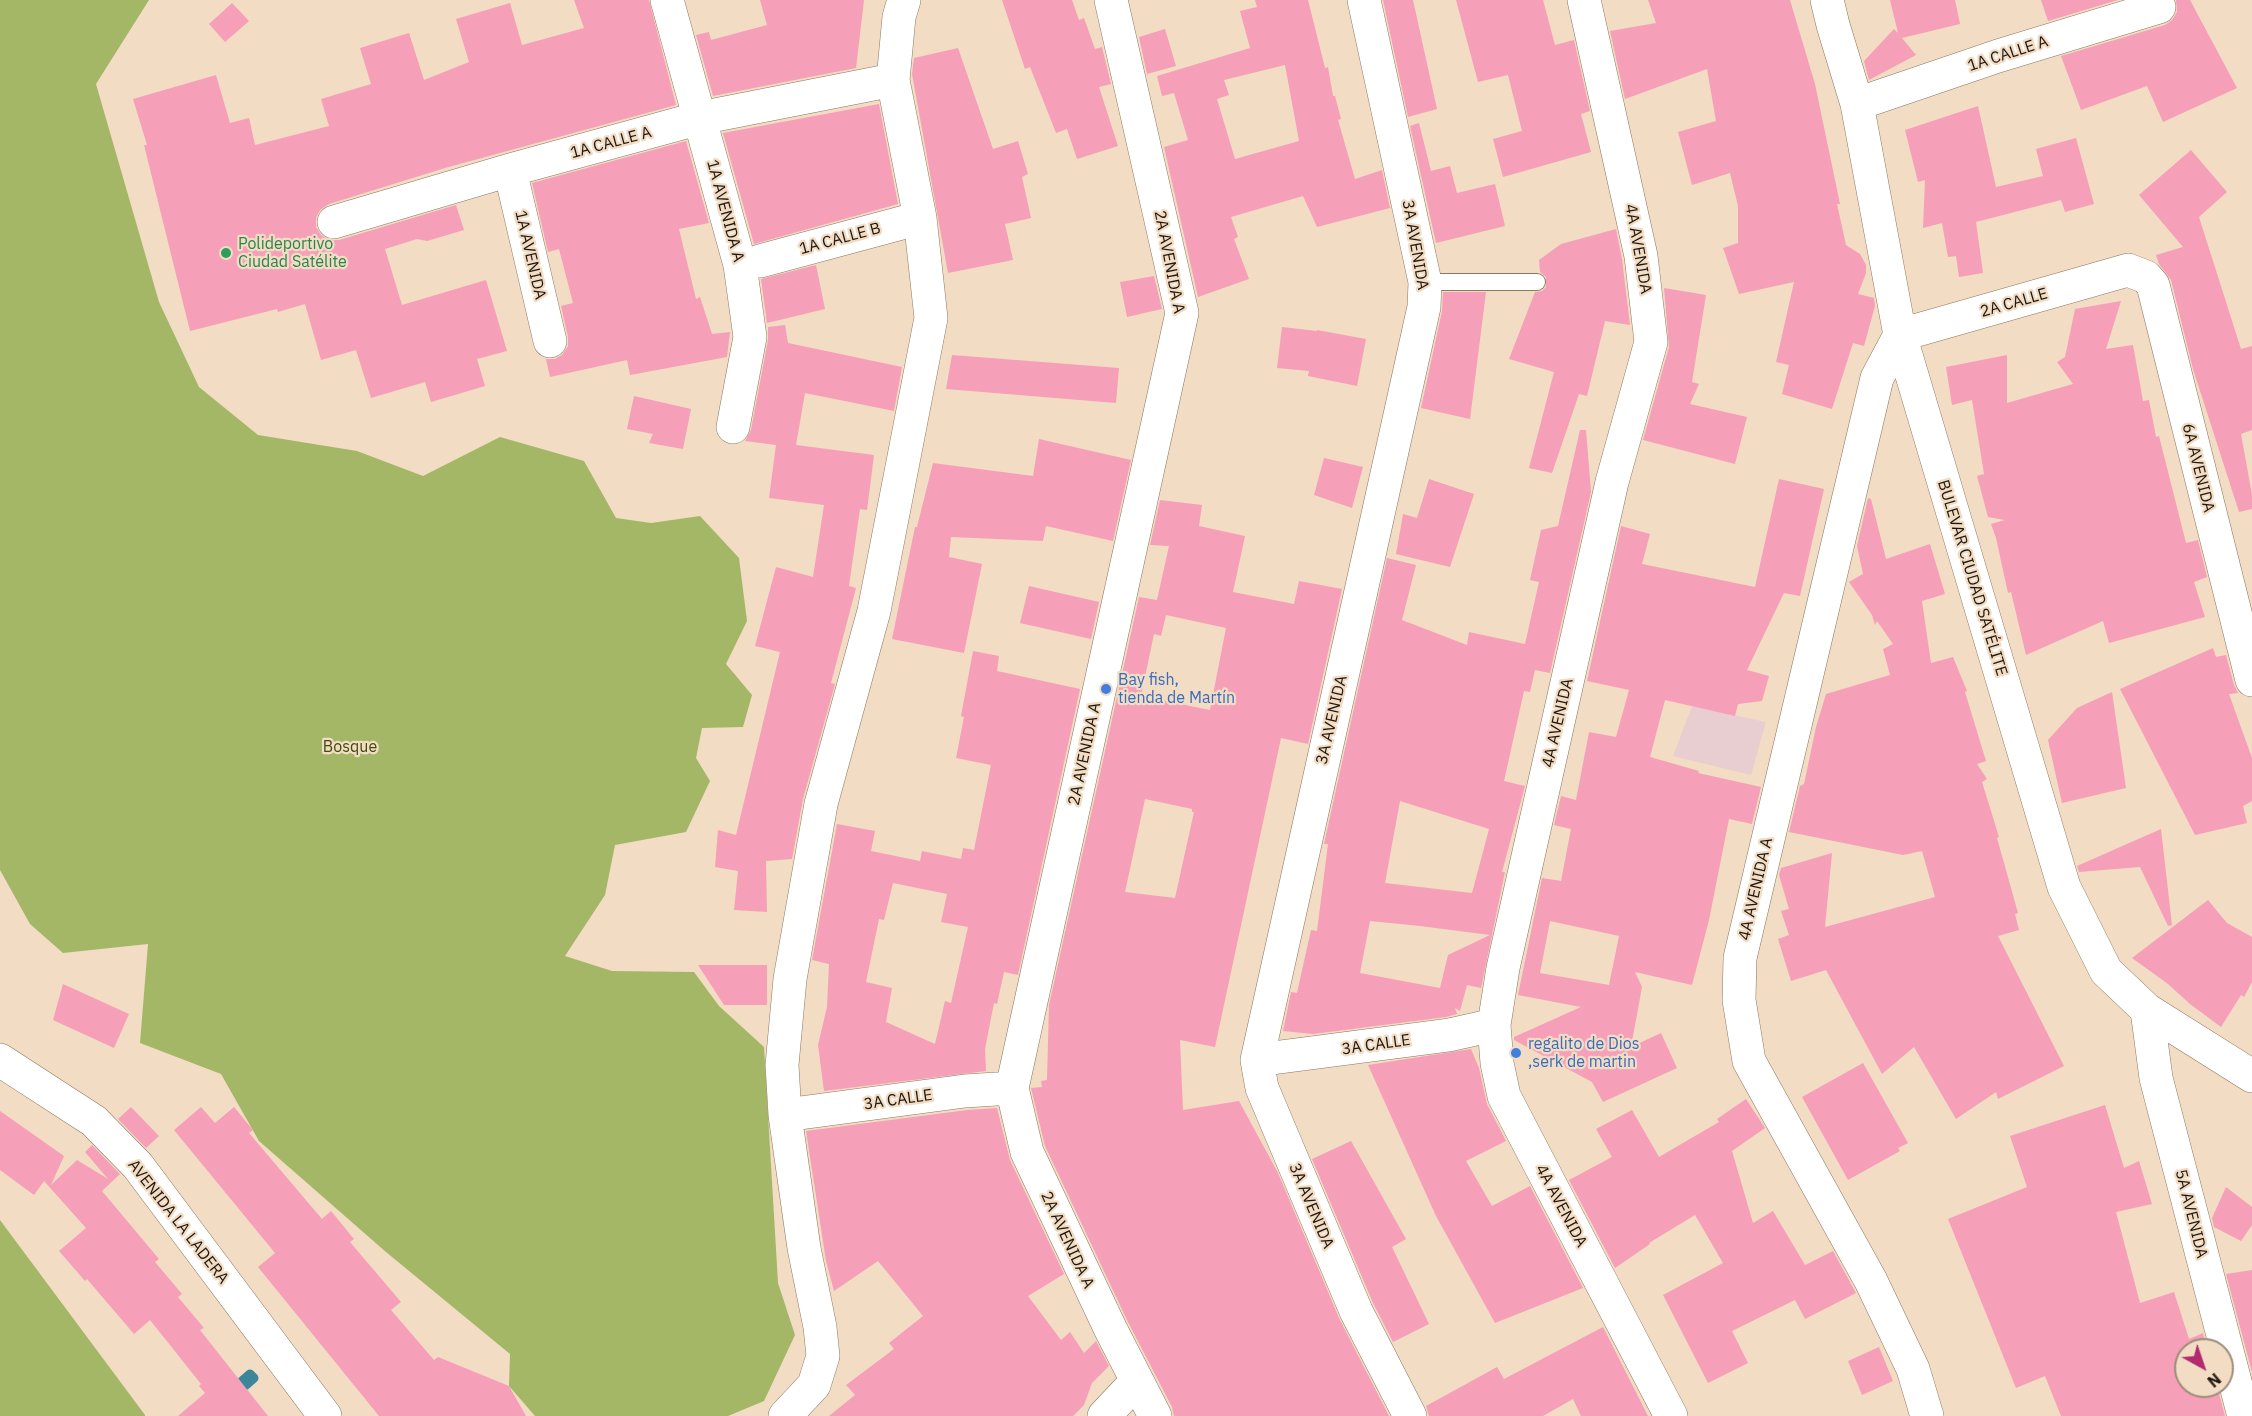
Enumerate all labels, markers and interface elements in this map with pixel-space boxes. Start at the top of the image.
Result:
street label: 1A CALLE A [1965,32,2051,76]
street label: 1A CALLE A [568,123,654,163]
street label: 1A AVENIDA A [702,158,748,264]
street label: 3A AVENIDA [1398,199,1432,291]
street label: 4A AVENIDA [1621,203,1655,295]
street label: 1A AVENIDA [510,209,550,301]
street label: 2A AVENIDA A [1150,209,1188,315]
street label: 1A CALLE B [797,219,883,259]
place label: Polideportivo Ciudad Satélite [238,234,347,272]
marker: Polideportivo Ciudad Satélite [219,246,233,260]
street label: 2A CALLE [1978,284,2050,322]
street label: 6A AVENIDA [2178,422,2218,514]
street label: BULEVAR CIUDAD SATÉLITE [1933,478,2011,678]
place label: Bay fish, tienda de Martín [1118,670,1235,708]
street label: 3A AVENIDA [1312,674,1352,766]
street label: 4A AVENIDA [1538,677,1578,769]
marker: Bay fish, tienda de Martín [1099,682,1113,696]
street label: 2A AVENIDA A [1065,701,1105,807]
park label: Bosque [323,737,377,757]
street label: 4A AVENIDA A [1735,836,1777,942]
street label: 3A CALLE [1340,1031,1412,1059]
place label: regalito de Dios ,serk de martin [1528,1034,1639,1072]
marker: regalito de Dios ,serk de martin [1509,1046,1523,1060]
street label: 3A CALLE [862,1086,934,1114]
street label: AVENIDA LA LADERA [124,1156,232,1288]
street label: 3A AVENIDA [1284,1160,1338,1252]
street label: 4A AVENIDA [1531,1161,1591,1251]
street label: 5A AVENIDA [2171,1168,2211,1260]
street label: 2A AVENIDA A [1036,1188,1098,1292]
north arrow [2174,1338,2234,1398]
text: N [2203,1369,2225,1392]

